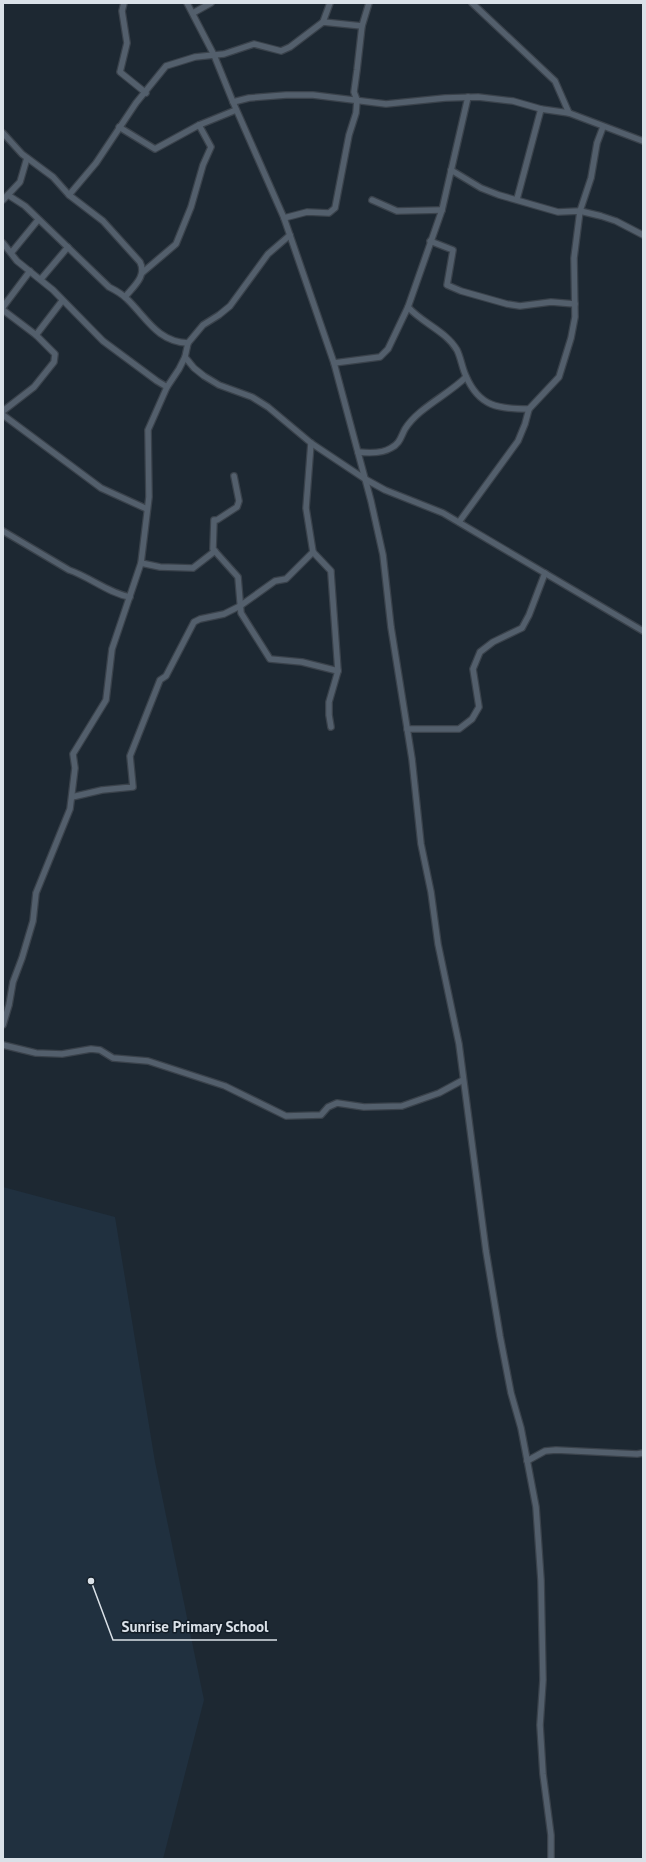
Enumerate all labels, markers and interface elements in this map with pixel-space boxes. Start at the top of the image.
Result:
callout: Sunrise Primary School [113,1613,277,1640]
text: Sunrise Primary School [121,1617,269,1636]

